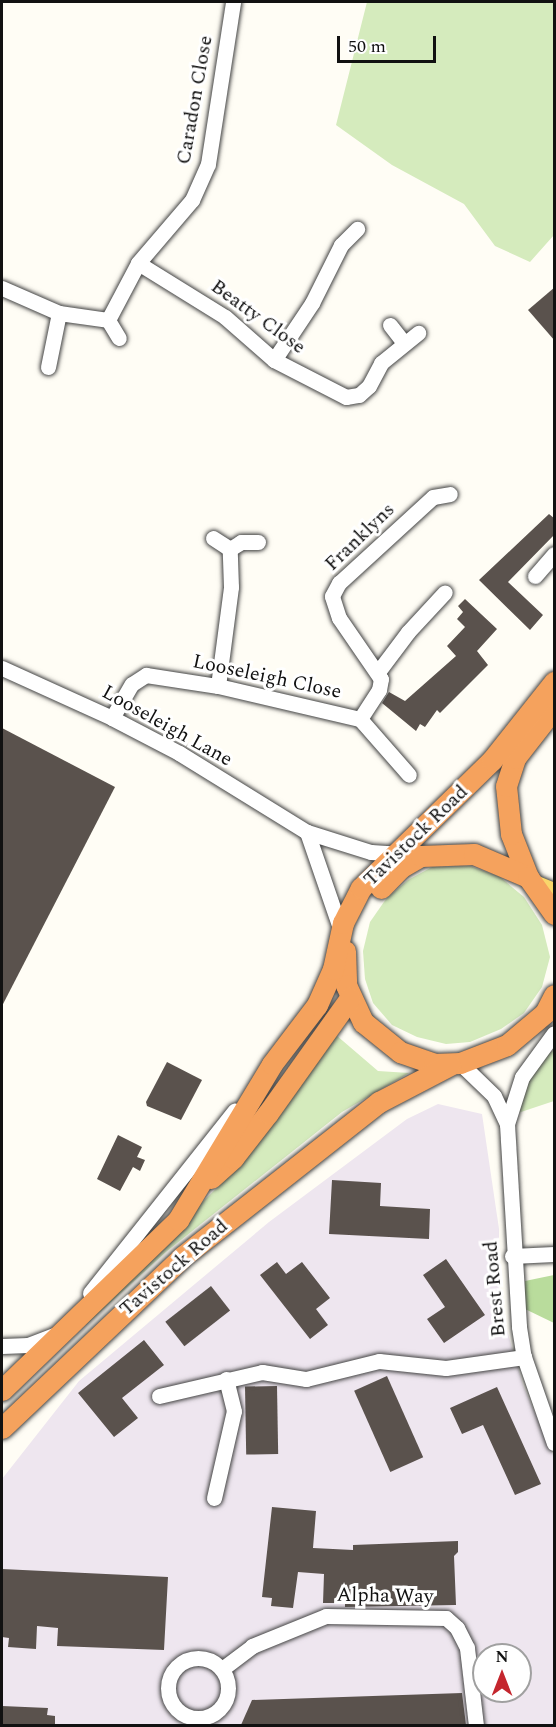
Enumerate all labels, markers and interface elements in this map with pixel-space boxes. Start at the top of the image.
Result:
scale bar [340,24,439,62]
text: 50 m [348,33,386,60]
street label: Caradon Close [172,34,218,166]
street label: Beatty Close [206,275,310,359]
street label: Franklyns [320,498,400,576]
street label: Looseleigh Close [190,650,344,704]
street label: Looseleigh Lane [98,680,236,772]
street label: Tavistock Road [359,780,473,892]
street label: Tavistock Road [115,1214,233,1322]
street label: Brest Road [479,1240,511,1338]
street label: Alpha Way [336,1583,434,1609]
north arrow [472,1643,532,1703]
text: N [495,1645,509,1669]

